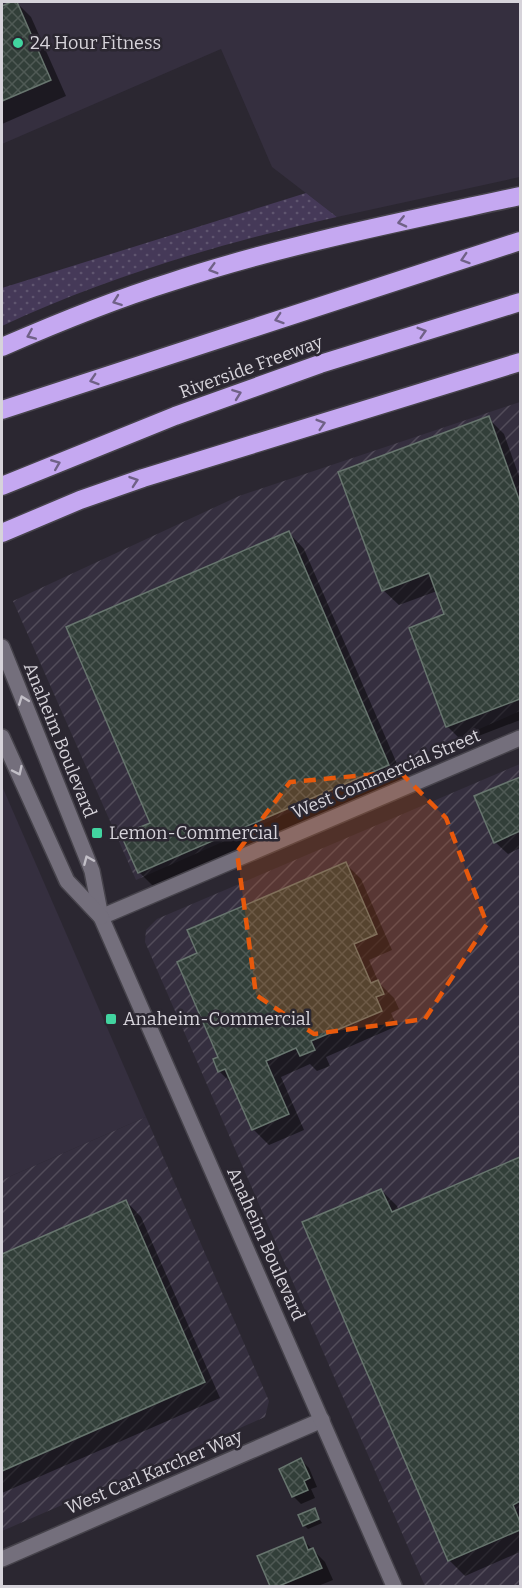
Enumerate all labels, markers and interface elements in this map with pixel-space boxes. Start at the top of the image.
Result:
place label: 24 Hour Fitness [30,32,161,54]
marker: 24 Hour Fitness [11,36,25,50]
one-way arrow [397,215,407,228]
one-way arrow [460,252,471,264]
one-way arrow [208,262,219,274]
one-way arrow [112,293,123,306]
one-way arrow [274,312,285,325]
one-way arrow [27,327,38,339]
one-way arrow [416,327,427,340]
street label: Riverside Freeway [176,331,326,403]
one-way arrow [89,372,100,385]
one-way arrow [232,388,242,401]
one-way arrow [315,419,326,431]
one-way arrow [50,459,60,472]
one-way arrow [128,475,139,488]
street label: Anaheim Boulevard [19,659,101,821]
one-way arrow [17,695,30,705]
street label: West Commercial Street [289,724,484,824]
one-way arrow [11,765,23,776]
place label: Lemon-Commercial [109,822,278,844]
marker: Lemon-Commercial [90,826,104,840]
one-way arrow [83,855,95,866]
place label: Anaheim-Commercial [123,1008,311,1030]
marker: Anaheim-Commercial [104,1012,118,1026]
street label: Anaheim Boulevard [222,1164,310,1324]
street label: West Carl Karcher Way [62,1425,246,1519]

